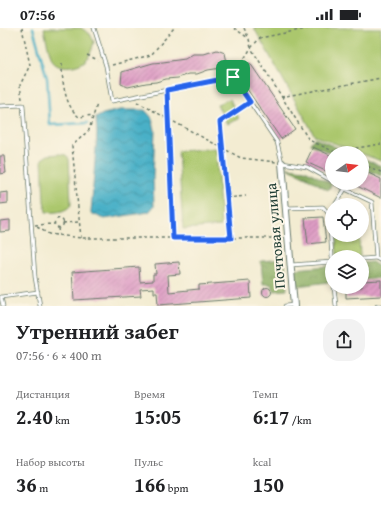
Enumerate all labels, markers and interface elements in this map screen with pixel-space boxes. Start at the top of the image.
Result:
text: 07:56 [20,4,55,25]
pin [216,60,250,94]
icon: arrive [222,66,244,88]
north arrow [325,146,369,190]
map controls [325,146,369,294]
street label: Почтовая улица [260,181,290,290]
button: locate [325,198,369,242]
button: layers [325,250,369,294]
text: Утренний забег [16,315,179,347]
button: share [323,319,365,361]
text: 07:56 · 6 × 400 m [16,346,102,365]
text: Дистанция [16,386,70,402]
text: Время [134,386,165,402]
text: Темп [253,386,278,402]
text: 2.40 [16,402,53,431]
text: 15:05 [134,402,181,431]
text: 6:17 [253,402,289,431]
text: km [53,412,70,428]
text: /km [289,412,312,428]
text: Набор высоты [16,454,85,470]
text: Пульс [134,454,163,470]
text: kcal [253,454,271,470]
text: 36 [16,470,37,499]
text: 166 [134,470,165,499]
text: 150 [253,470,284,499]
text: m [37,480,48,496]
text: bpm [165,480,188,496]

